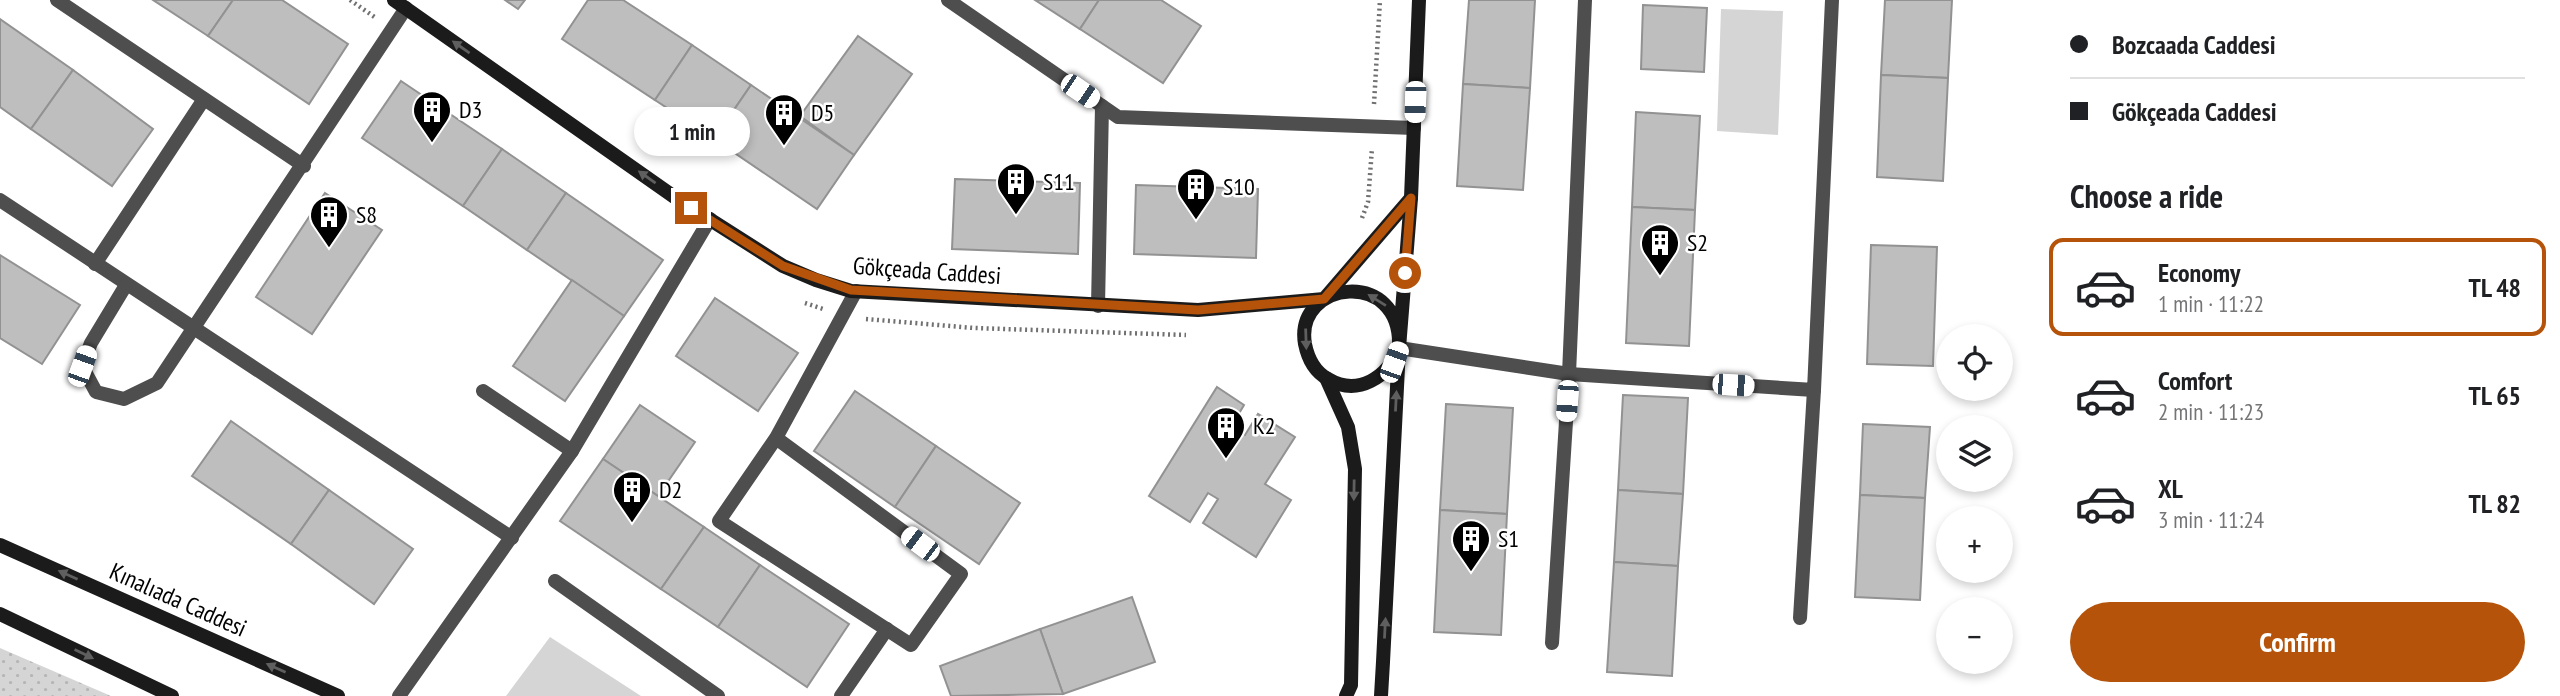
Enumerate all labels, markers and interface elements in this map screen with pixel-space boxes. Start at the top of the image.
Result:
text: Bozcaada Caddesi [2112,28,2276,61]
one-way arrow [452,40,470,54]
car [1057,71,1104,111]
car [1404,81,1427,123]
building icon: D3 [411,89,453,144]
building icon: D5 [763,92,805,147]
place label: D3 [459,94,482,125]
text: Gökçeada Caddesi [2112,95,2277,128]
place label: D5 [811,97,834,128]
callout: 1 min [633,106,749,156]
text: 1 min [669,117,715,146]
building icon: S11 [995,161,1037,216]
place label: S11 [1043,166,1075,197]
building icon: S10 [1175,166,1217,221]
one-way arrow [638,170,656,184]
place label: S10 [1223,171,1255,202]
text: Choose a ride [2070,175,2223,217]
route end [675,192,707,224]
building icon: S8 [308,194,350,249]
place label: S8 [356,199,377,230]
building icon: S2 [1639,222,1681,277]
place label: S2 [1687,227,1708,258]
street label: Gökçeada Caddesi [852,250,1002,291]
icon: car [2074,256,2137,319]
text: Economy [2158,256,2240,289]
route start [1389,257,1421,289]
text: TL 48 [2469,271,2521,304]
text: 1 min · 11:22 [2158,289,2264,318]
one-way arrow [1367,293,1387,306]
map controls [1936,324,2013,674]
button: locate [1936,324,2013,401]
one-way arrow [1300,328,1312,350]
car [1377,339,1412,385]
car [65,343,100,389]
icon: car [2074,364,2137,427]
text: Comfort [2158,364,2232,397]
car [1712,373,1755,397]
car [1556,379,1579,423]
text: TL 65 [2469,379,2521,412]
one-way arrow [1391,389,1402,411]
text: 2 min · 11:23 [2158,397,2264,426]
building icon: K2 [1205,405,1247,460]
place label: K2 [1253,410,1276,441]
button: layers [1936,415,2013,492]
building icon: D2 [611,469,653,524]
icon: car [2074,472,2137,535]
text: XL [2158,472,2183,505]
place label: D2 [659,474,682,505]
one-way arrow [1349,479,1360,501]
text: TL 82 [2469,487,2521,520]
text: 3 min · 11:24 [2158,505,2264,534]
button: + [1936,506,2013,583]
building icon: S1 [1450,518,1492,573]
car [897,523,944,565]
place label: S1 [1498,523,1519,554]
street label: Kınalıada Caddesi [105,555,252,644]
one-way arrow [58,569,78,581]
button: − [1936,597,2013,674]
button: Confirm [2070,602,2525,682]
one-way arrow [1379,617,1390,639]
one-way arrow [74,648,94,660]
one-way arrow [266,662,286,674]

